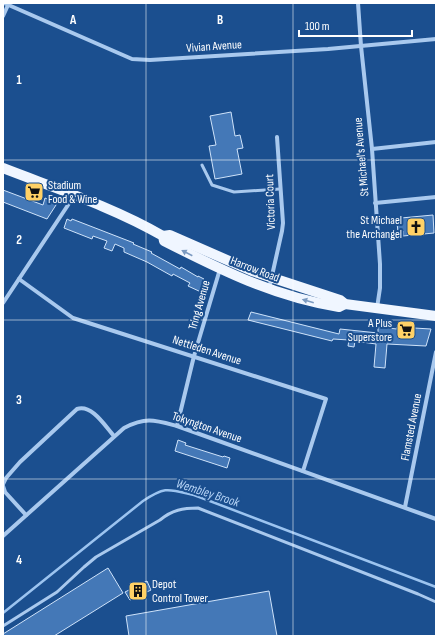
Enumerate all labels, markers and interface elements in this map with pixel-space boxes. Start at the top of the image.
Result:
text: A [69,12,77,28]
text: B [217,12,223,28]
scale bar [299,12,412,38]
text: 100 m [305,19,330,34]
street label: Vivian Avenue [186,37,242,56]
text: 1 [16,72,22,88]
street label: St Michael's Avenue [351,117,372,197]
street label: Victoria Court [262,173,279,230]
place label: Stadium Food & Wine [48,178,97,207]
supermarket icon: Stadium Food & Wine [23,181,45,203]
place label: St Michael the Archangel [346,213,402,242]
church icon: St Michael the Archangel [405,216,427,238]
text: 2 [16,232,22,248]
one-way arrow [182,249,193,256]
street label: Harrow Road [228,253,281,286]
street label: Tring Avenue [185,278,214,332]
one-way arrow [301,298,313,304]
place label: A Plus Superstore [348,316,392,345]
supermarket icon: A Plus Superstore [395,319,417,341]
street label: Nettleden Avenue [171,332,243,369]
text: 3 [16,392,22,408]
street label: Flamsted Avenue [398,392,425,462]
street label: Tokyngton Avenue [170,408,244,447]
water label: Wembley Brook [174,475,242,511]
text: 4 [16,552,22,568]
place label: Depot Control Tower [152,577,208,606]
building icon: Depot Control Tower [127,580,149,602]

